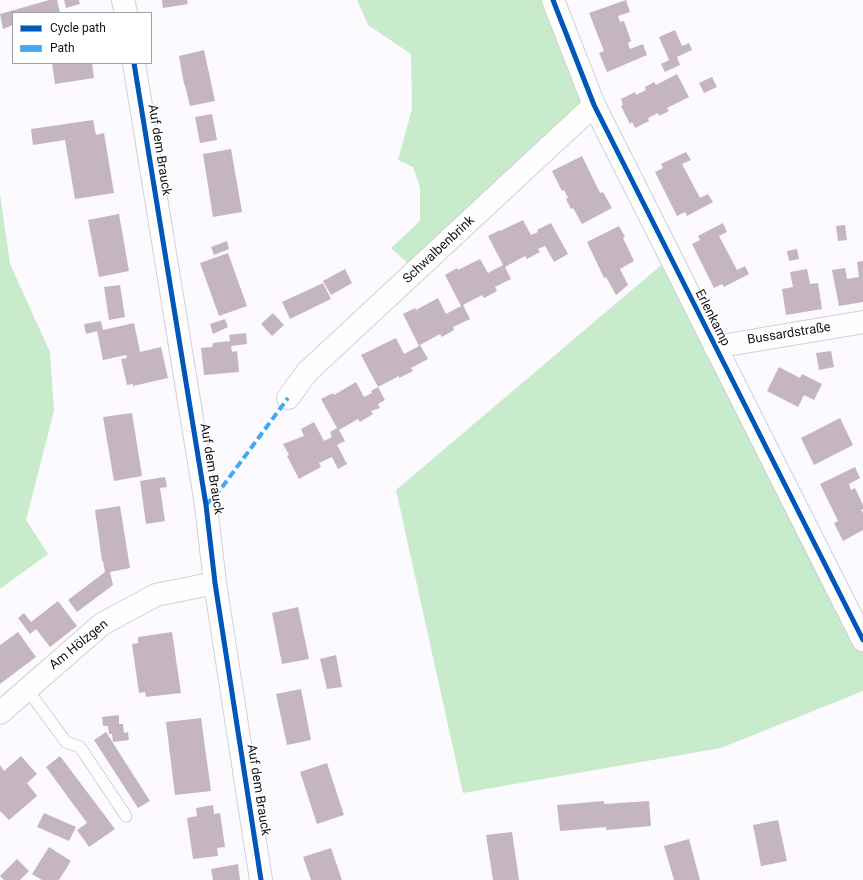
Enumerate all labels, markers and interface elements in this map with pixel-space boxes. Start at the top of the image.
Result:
legend [12,12,152,64]
text: Cycle path [50,21,106,35]
text: Path [50,41,75,55]
street label: Auf dem Brauck [144,103,174,197]
street label: Schwalbenbrink [400,213,478,287]
street label: Erlenkamp [691,287,733,349]
street label: Bussardstraße [746,320,832,348]
street label: Auf dem Brauck [196,422,226,516]
street label: Am Hölzgen [47,617,111,673]
street label: Auf dem Brauck [243,743,273,837]

